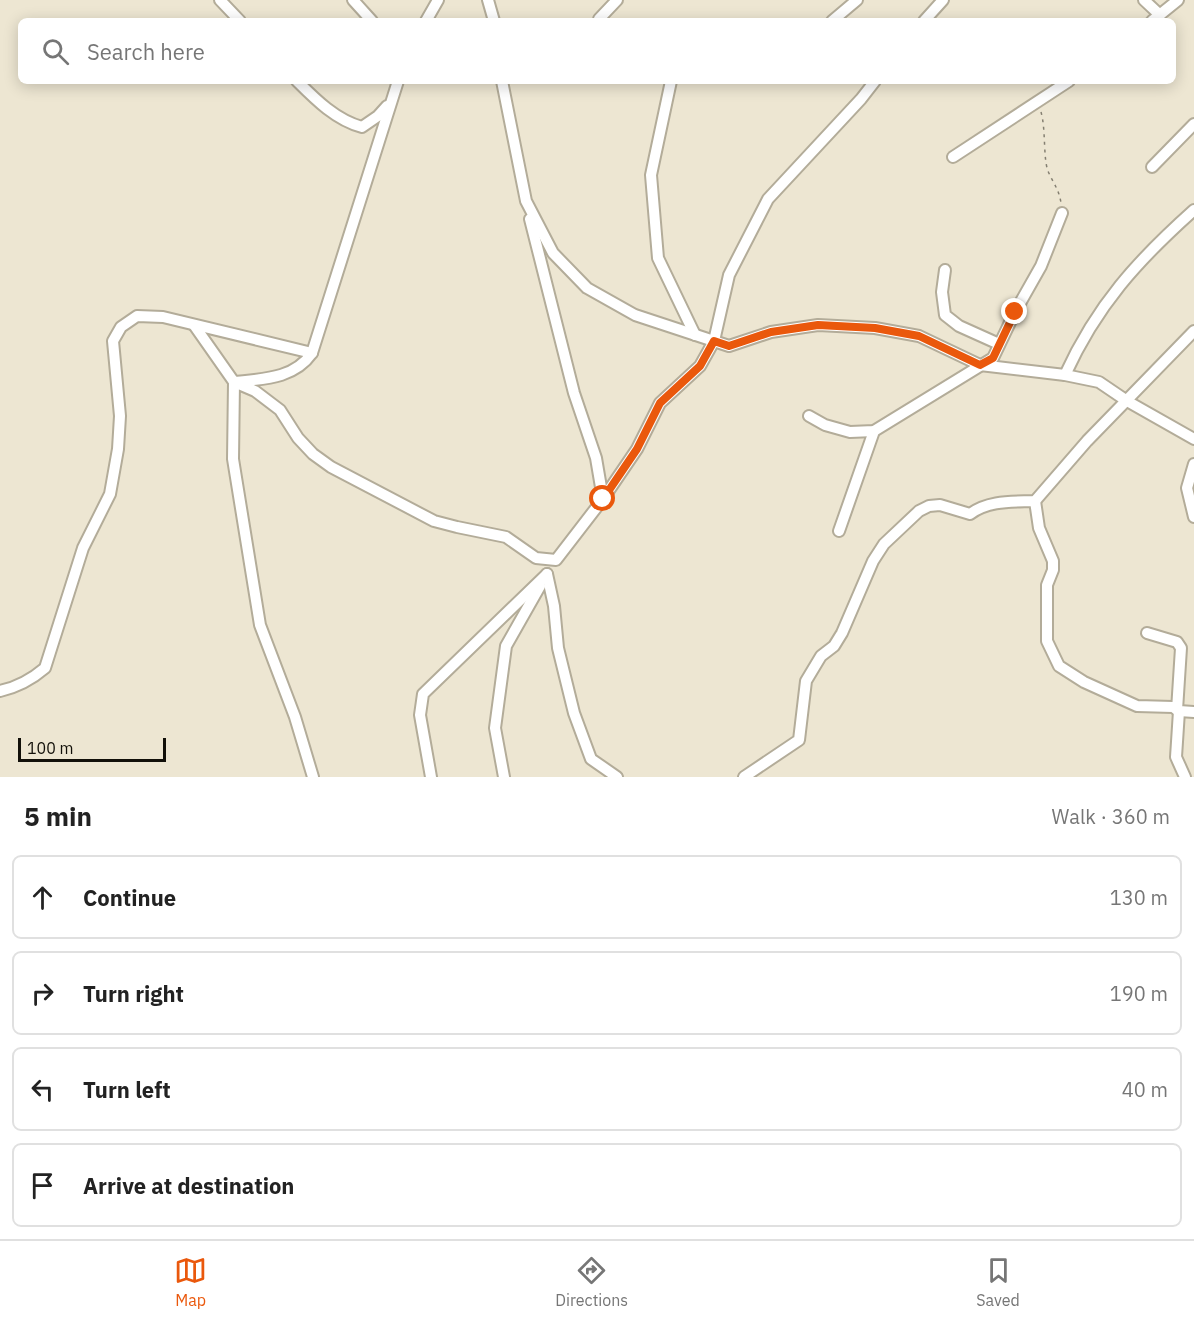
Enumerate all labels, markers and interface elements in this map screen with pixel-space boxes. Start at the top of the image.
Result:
search box [18,18,1176,84]
icon: search [39,35,72,68]
text: Search here [87,37,205,66]
route end [1001,298,1027,324]
route start [589,485,615,511]
scale bar [18,735,166,762]
text: 100 m [27,738,74,758]
text: 5 min [24,799,92,833]
text: Walk · 360 m [1052,803,1170,830]
icon: ahead [26,881,59,914]
text: Continue [83,883,176,912]
text: 130 m [1110,884,1168,911]
icon: right [26,977,59,1010]
text: Turn right [83,979,184,1008]
text: 190 m [1110,980,1168,1007]
icon: left [26,1073,59,1106]
text: Turn left [83,1075,171,1104]
text: 40 m [1122,1076,1168,1103]
icon: arrive [26,1169,59,1202]
text: Arrive at destination [83,1171,294,1200]
tab: Map [174,1254,207,1310]
tab: Directions [555,1254,628,1310]
tab: Saved [976,1254,1020,1310]

